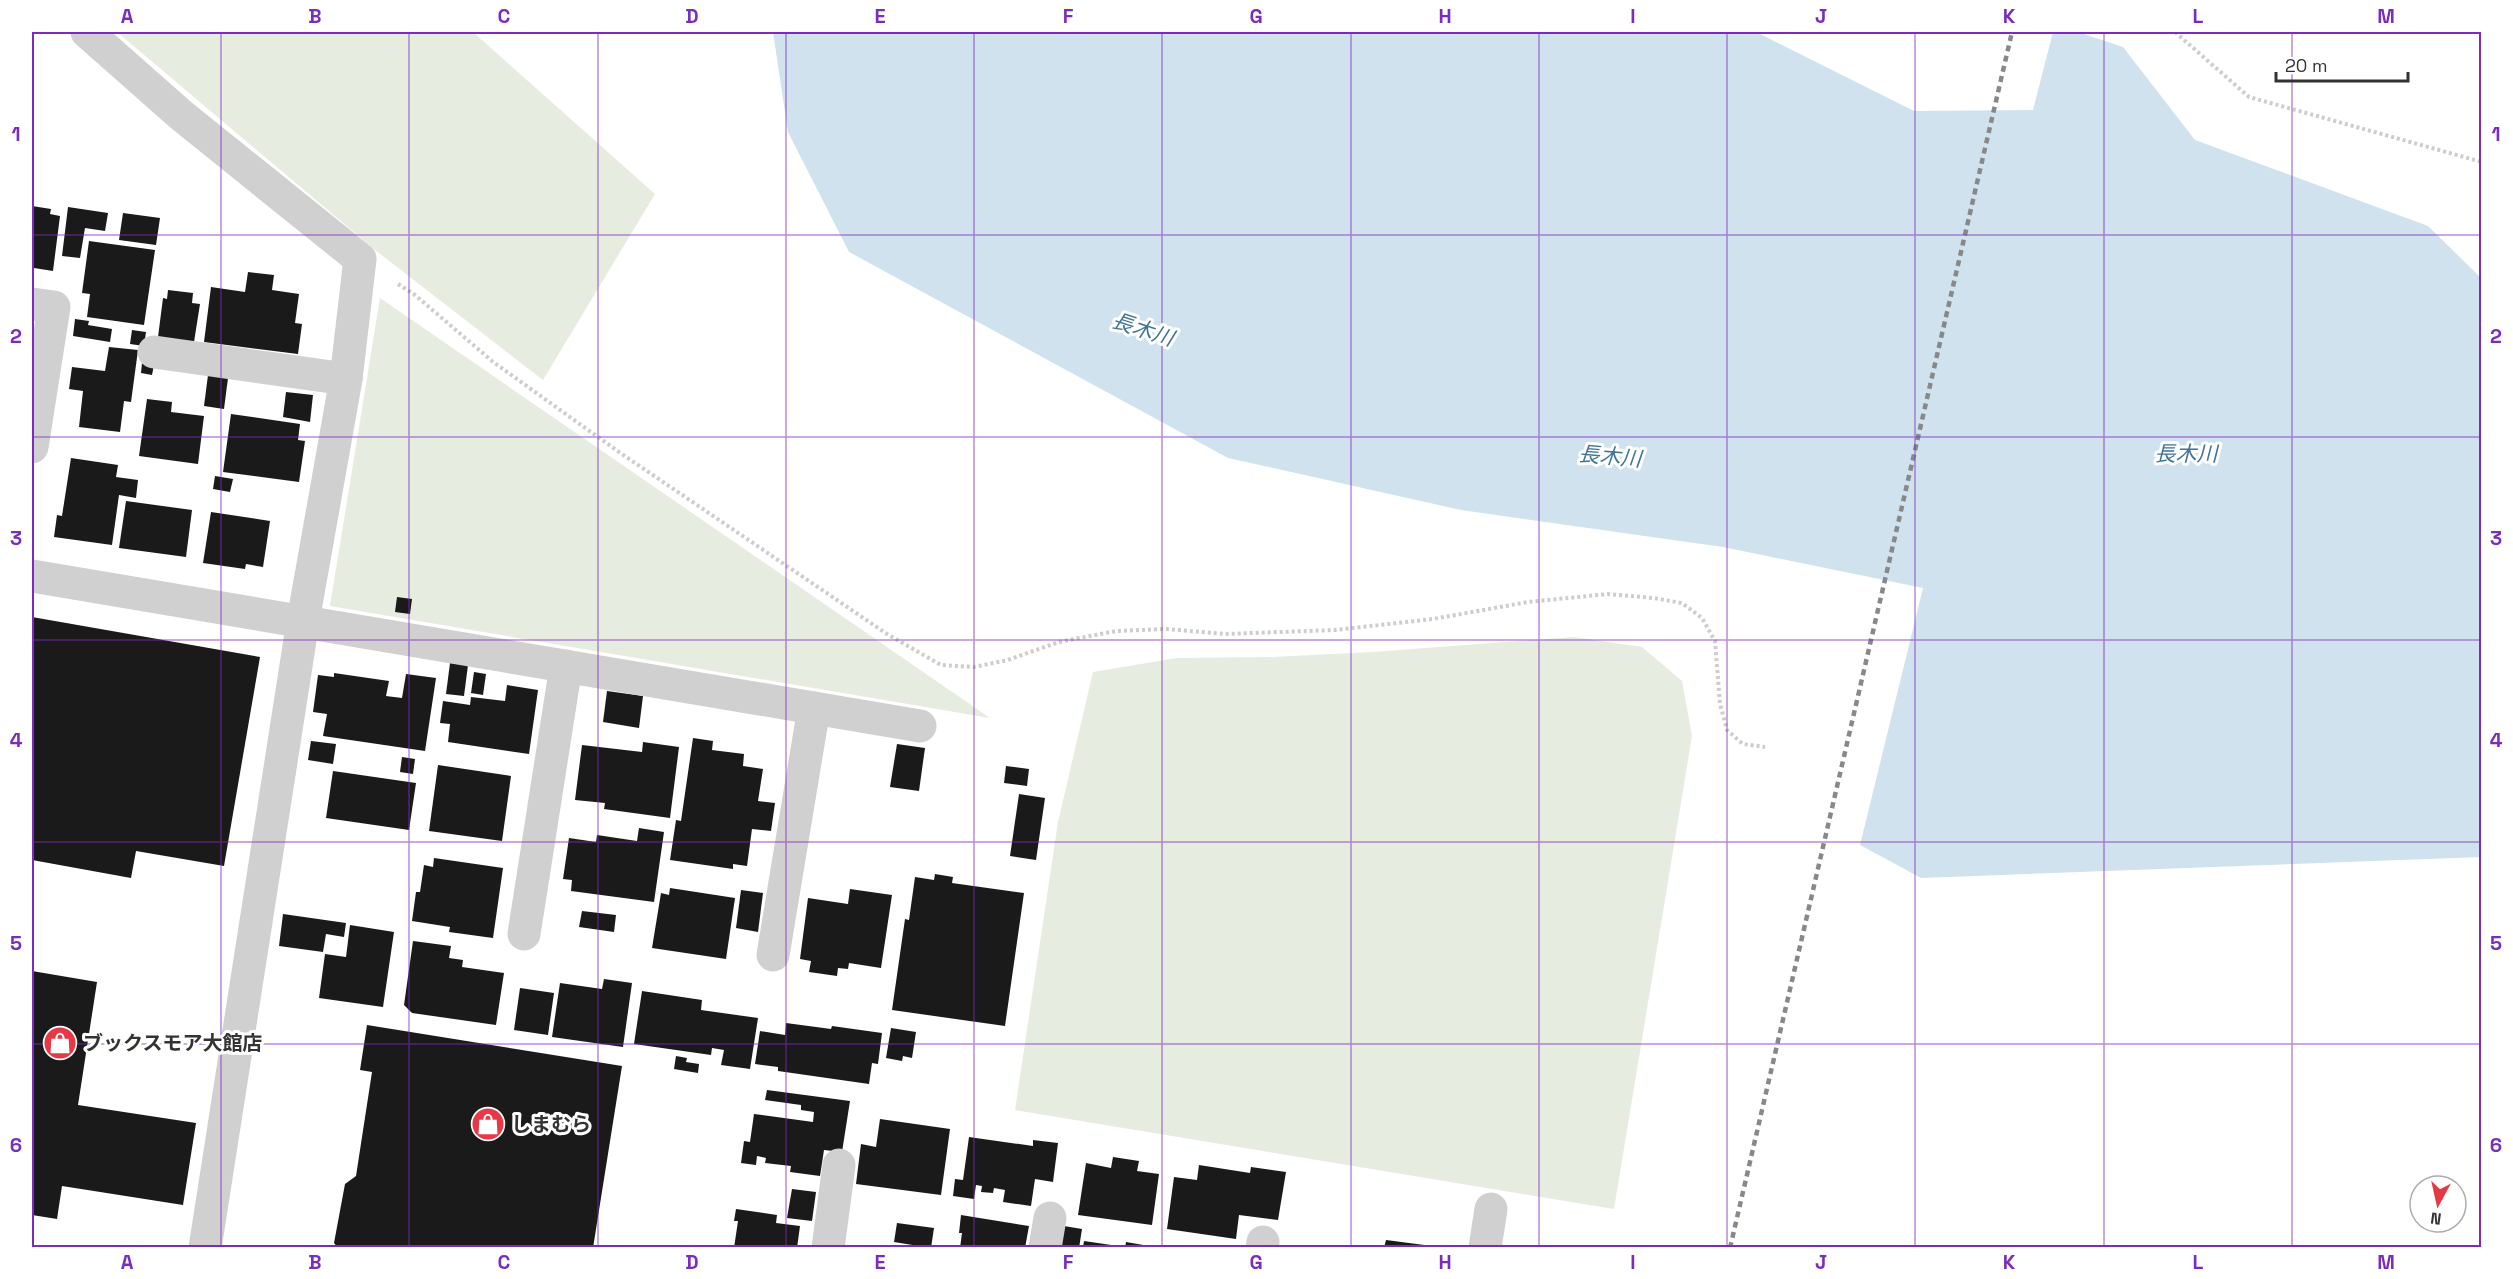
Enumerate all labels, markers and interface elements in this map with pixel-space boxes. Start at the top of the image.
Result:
text: A [121,3,134,29]
text: B [308,3,322,29]
text: C [498,3,511,29]
text: D [685,3,699,29]
text: E [874,3,886,29]
text: F [1063,3,1074,29]
text: G [1249,3,1263,29]
text: H [1438,3,1452,29]
text: I [1630,3,1636,29]
text: J [1815,3,1827,29]
text: K [2003,3,2016,29]
text: L [2193,3,2204,29]
text: M [2377,3,2395,29]
scale bar [2276,45,2408,83]
text: 20 m [2285,54,2328,77]
text: 1 [11,121,21,147]
text: 1 [2491,121,2501,147]
water label: 長木川 [1109,306,1179,352]
text: 2 [10,323,22,349]
text: 2 [2490,323,2502,349]
water label: 長木川 [1577,440,1645,472]
water label: 長木川 [2155,440,2219,467]
text: 3 [10,525,22,551]
text: 3 [2490,525,2502,551]
text: 4 [10,727,23,753]
text: 4 [2490,727,2503,753]
text: 5 [10,930,22,956]
text: 5 [2490,930,2502,956]
shop icon: ブックスモア大館店 [42,1025,78,1061]
place label: ブックスモア大館店 [83,1030,262,1056]
shop icon: しまむら [470,1106,506,1142]
place label: しまむら [511,1111,591,1137]
text: 6 [10,1132,22,1158]
text: 6 [2490,1132,2502,1158]
north arrow [2408,1174,2468,1234]
text: N [2429,1207,2443,1230]
text: A [121,1249,134,1275]
text: B [308,1249,322,1275]
text: C [498,1249,511,1275]
text: D [685,1249,699,1275]
text: E [874,1249,886,1275]
text: F [1063,1249,1074,1275]
text: G [1249,1249,1263,1275]
text: H [1438,1249,1452,1275]
text: I [1630,1249,1636,1275]
text: J [1815,1249,1827,1275]
text: K [2003,1249,2016,1275]
text: L [2193,1249,2204,1275]
text: M [2377,1249,2395,1275]

